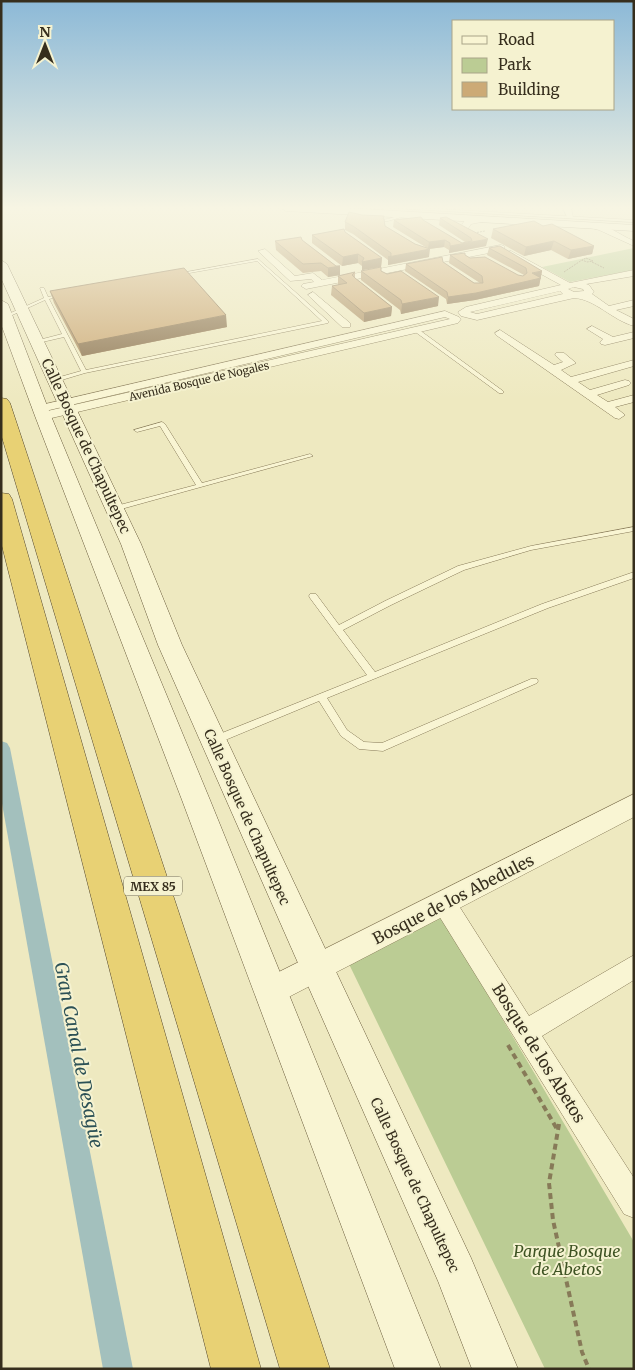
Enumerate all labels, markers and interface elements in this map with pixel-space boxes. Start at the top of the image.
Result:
north arrow [20,20,70,70]
legend [452,20,615,110]
text: N [39,23,51,41]
text: Road [498,30,534,49]
text: Park [498,55,532,74]
text: Building [498,80,560,99]
street label: Calle Bosque de Chapultepec [37,356,135,536]
street label: Avenida Bosque de Nogales [127,358,270,404]
street label: Calle Bosque de Chapultepec [200,726,294,908]
street label: Bosque de los Abedules [369,850,537,948]
road number: MEX 85 [124,876,182,896]
water label: Gran Canal de Desagüe [50,960,108,1150]
street label: Bosque de los Abetos [488,980,590,1126]
street label: Calle Bosque de Chapultepec [366,1095,464,1275]
park label: Parque Bosque de Abetos [514,1241,620,1279]

